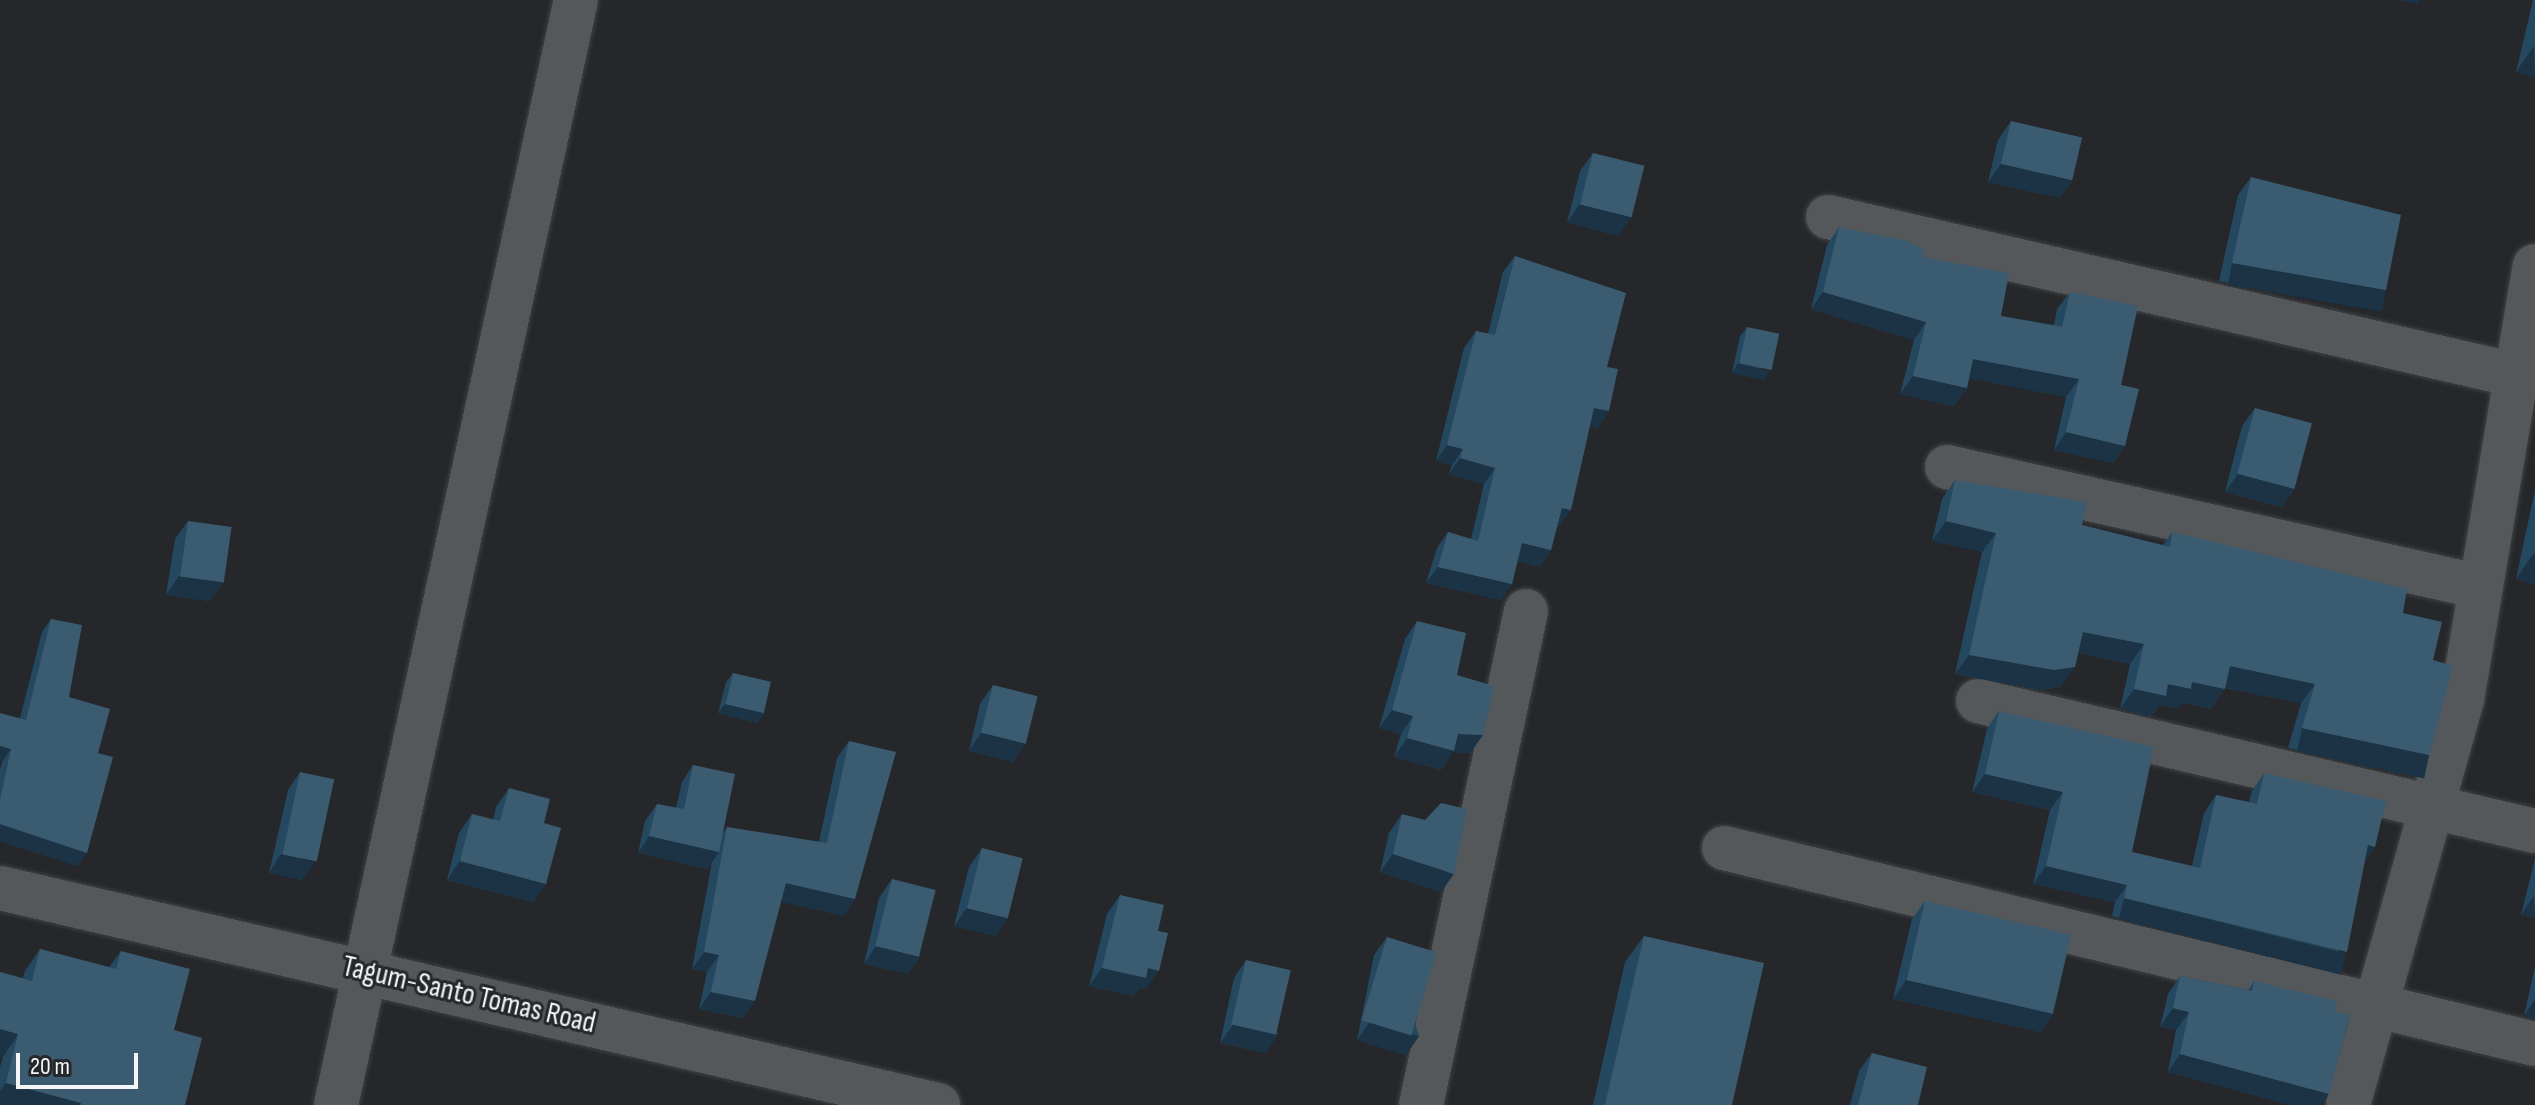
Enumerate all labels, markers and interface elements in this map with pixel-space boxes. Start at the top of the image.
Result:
street label: Tagum-Santo Tomas Road [339,948,599,1042]
scale bar [20,1037,142,1087]
text: 20 m [30,1052,70,1081]

